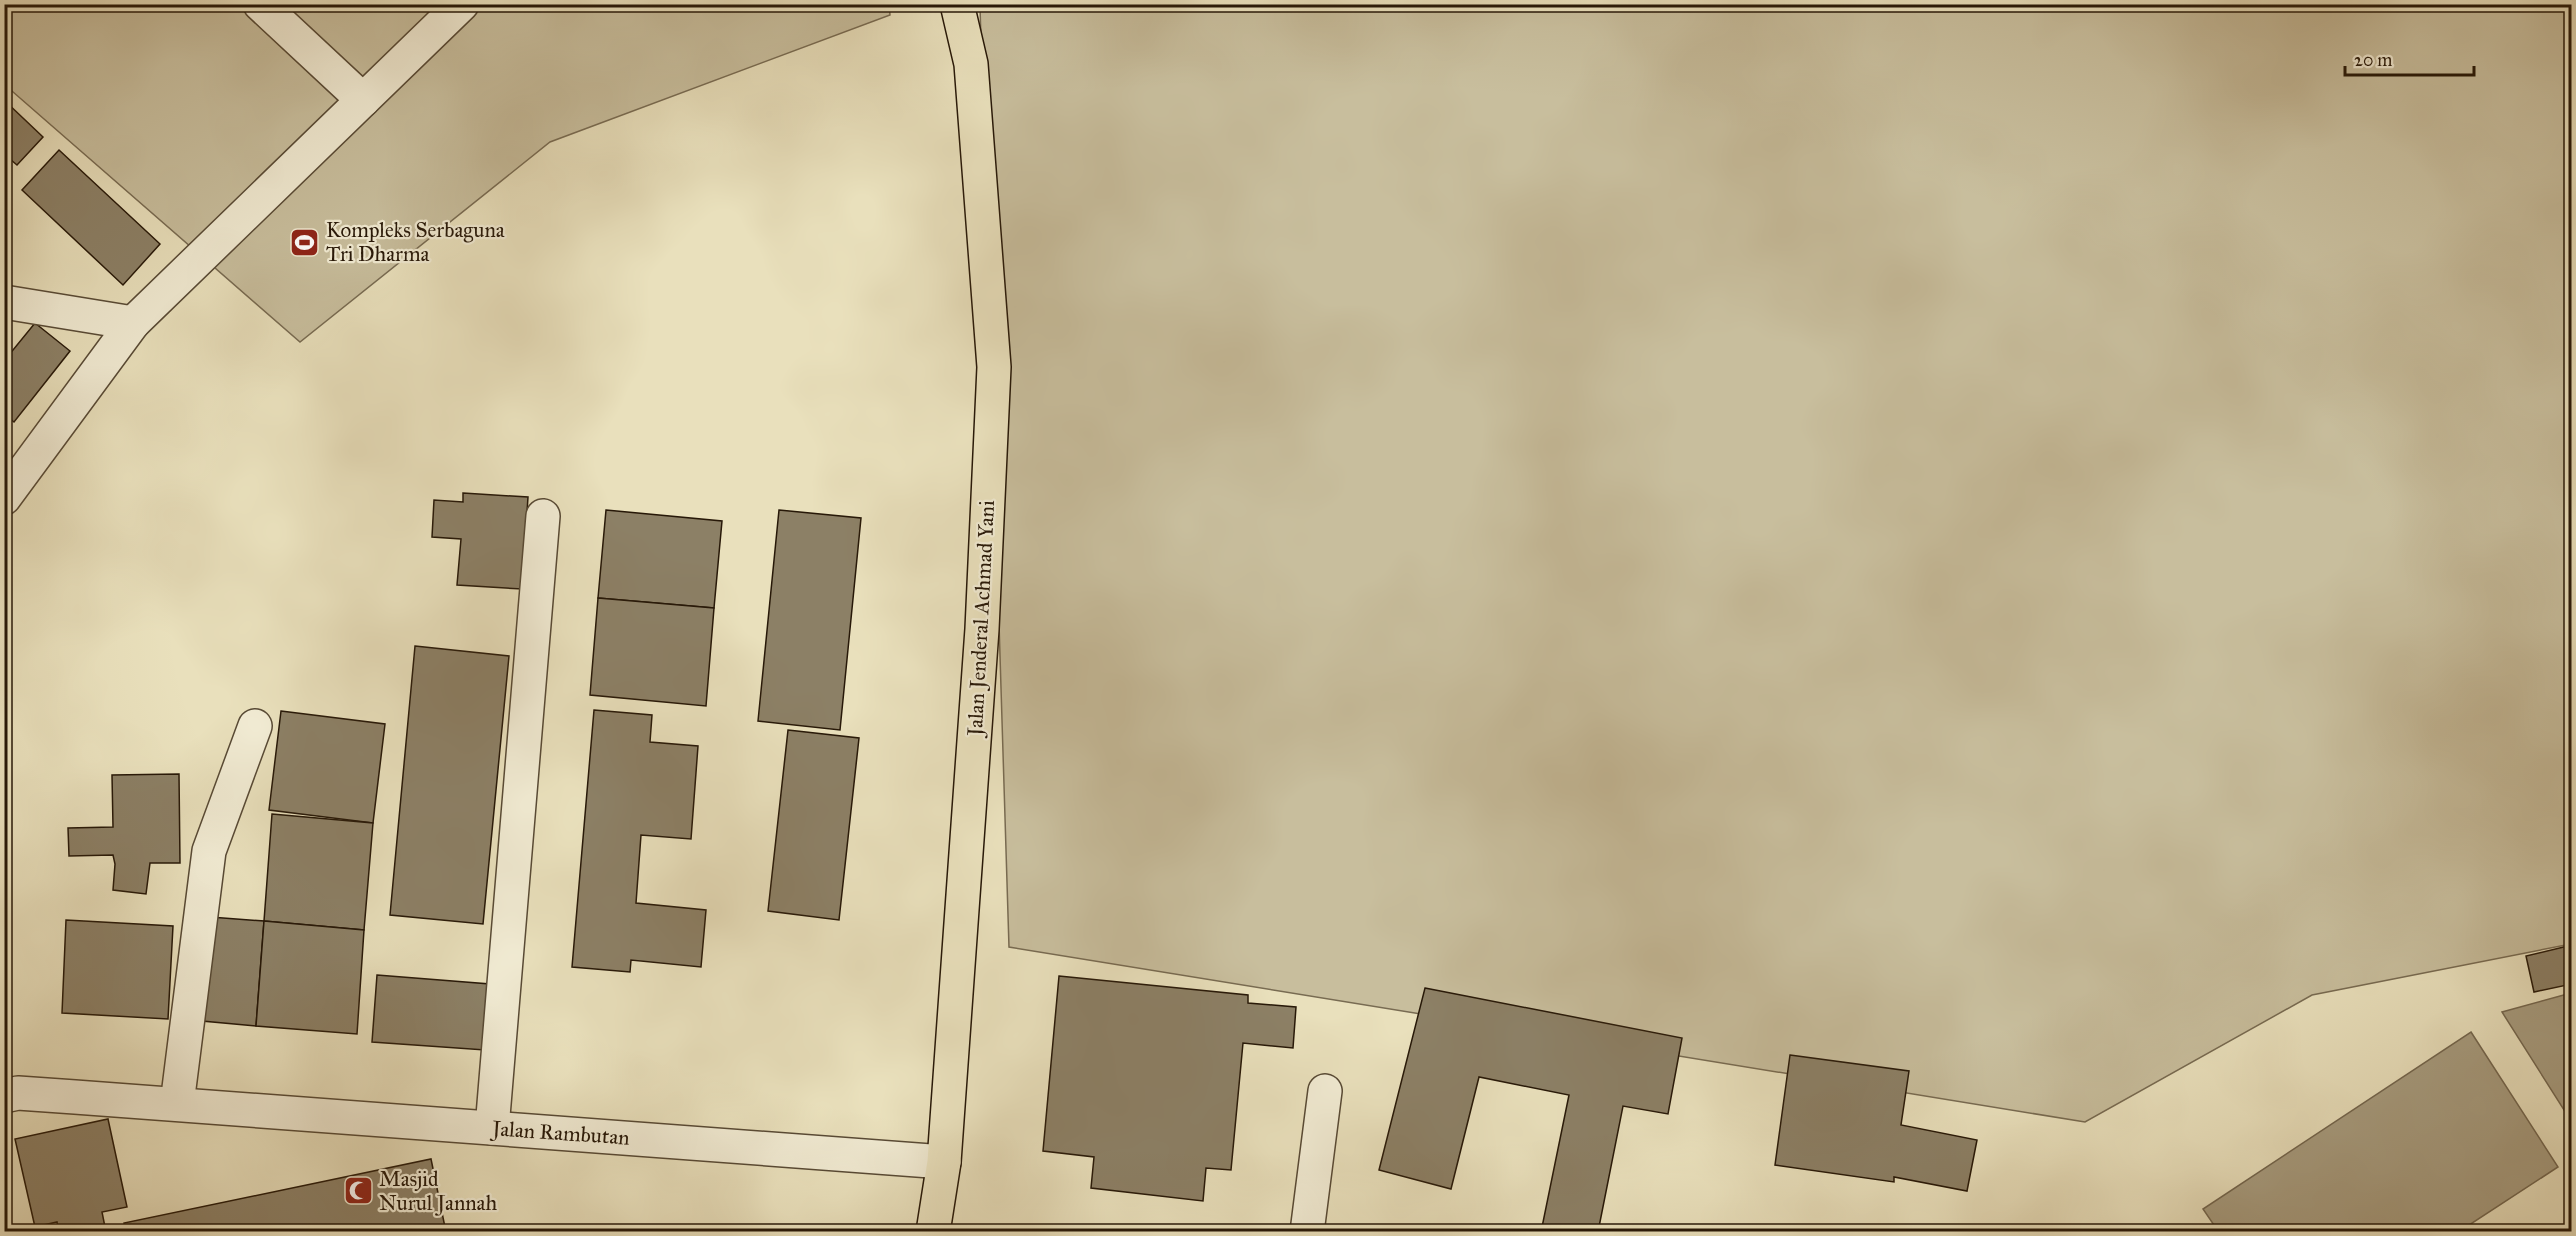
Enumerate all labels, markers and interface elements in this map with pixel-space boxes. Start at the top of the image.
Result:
scale bar [2345,39,2474,77]
text: 20 m [2354,49,2392,71]
place label: Kompleks Serbaguna Tri Dharma [326,217,505,267]
sports icon: Kompleks Serbaguna Tri Dharma [289,226,321,258]
street label: Jalan Jenderal Achmad Yani [962,499,1000,738]
street label: Jalan Rambutan [490,1115,630,1151]
place label: Masjid Nurul Jannah [379,1166,497,1216]
mosque icon: Masjid Nurul Jannah [342,1175,374,1207]

